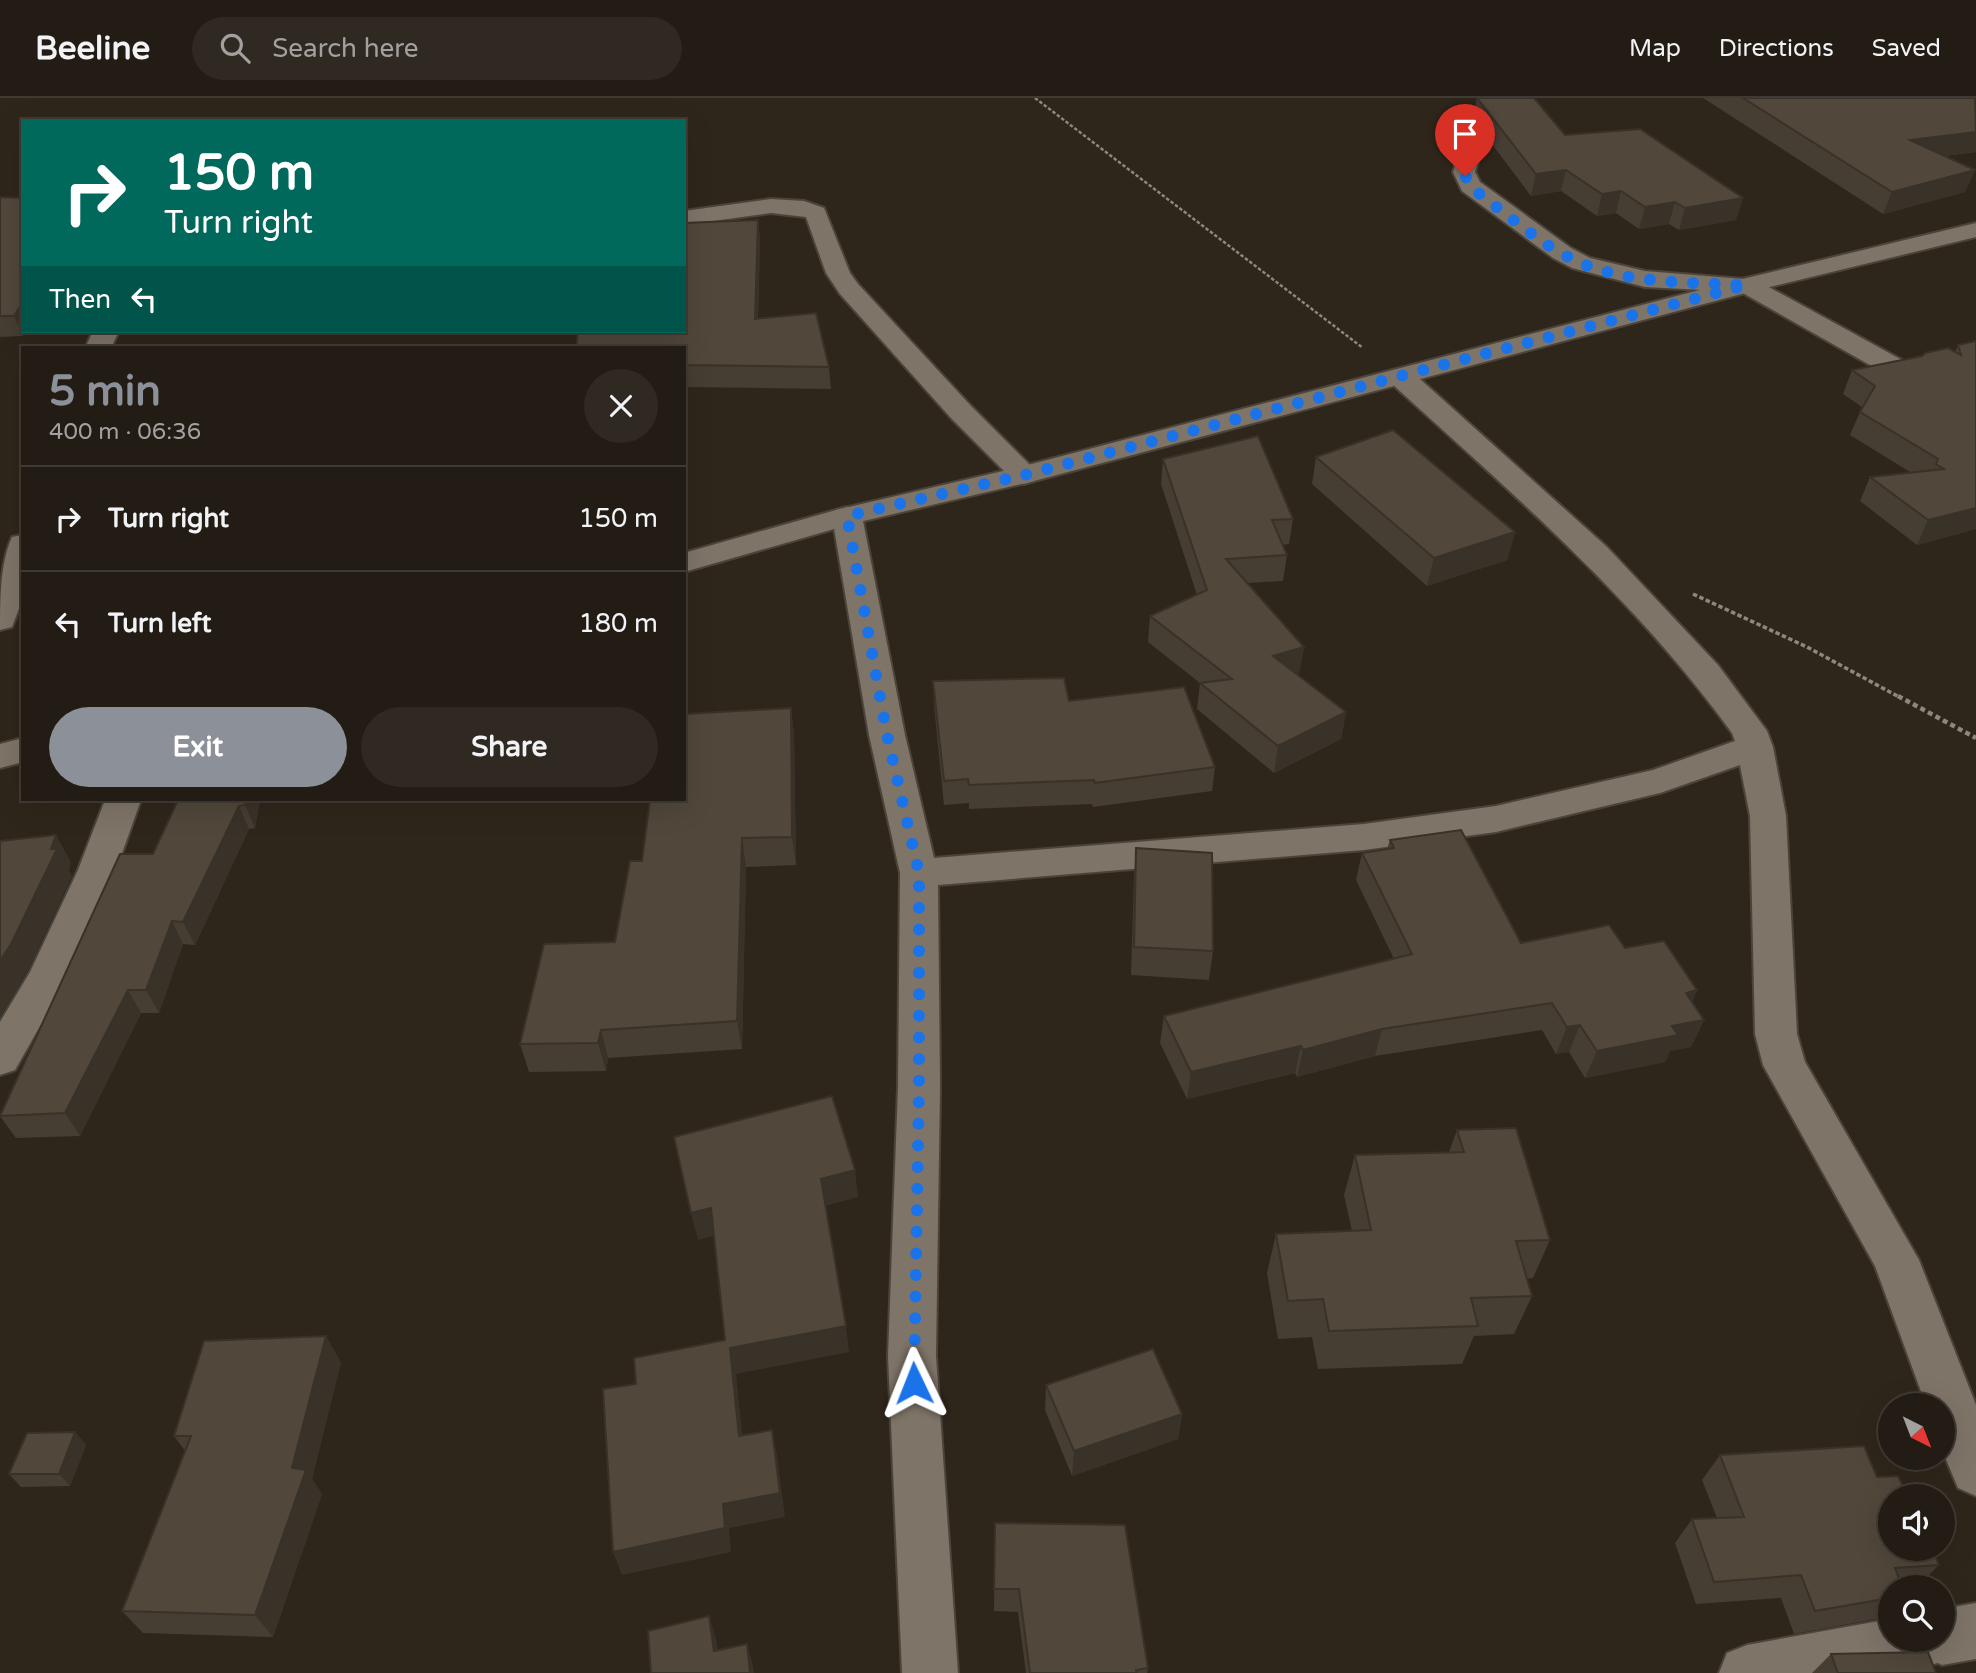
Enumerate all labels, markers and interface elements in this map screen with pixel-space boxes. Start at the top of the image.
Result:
search box [192,17,682,80]
text: Beeline [35,29,150,68]
icon: search [216,29,254,67]
text: Search here [272,33,418,64]
text: Map [1629,34,1681,63]
text: Directions [1719,34,1834,63]
text: Saved [1872,34,1941,63]
pin [1435,104,1495,176]
icon: arrive [1446,115,1484,153]
text: 150 m [164,144,314,203]
icon: right [49,147,140,238]
text: Turn right [164,204,313,242]
icon: left [125,280,163,318]
text: Then [49,284,111,315]
text: 5 min [49,366,161,417]
button: close [584,369,658,443]
text: 400 m · 06:36 [49,418,201,446]
icon: right [49,500,87,538]
text: Turn right [108,503,229,534]
text: 150 m [578,503,658,534]
icon: left [49,605,87,643]
text: Turn left [108,608,211,639]
text: 180 m [578,608,658,639]
button: Exit [49,707,347,787]
button: Share [361,707,658,787]
position arrow [877,1346,951,1420]
north arrow [1878,1393,1955,1470]
map controls [1878,1393,1955,1652]
button: sound [1878,1484,1955,1561]
button: search [1878,1575,1955,1652]

